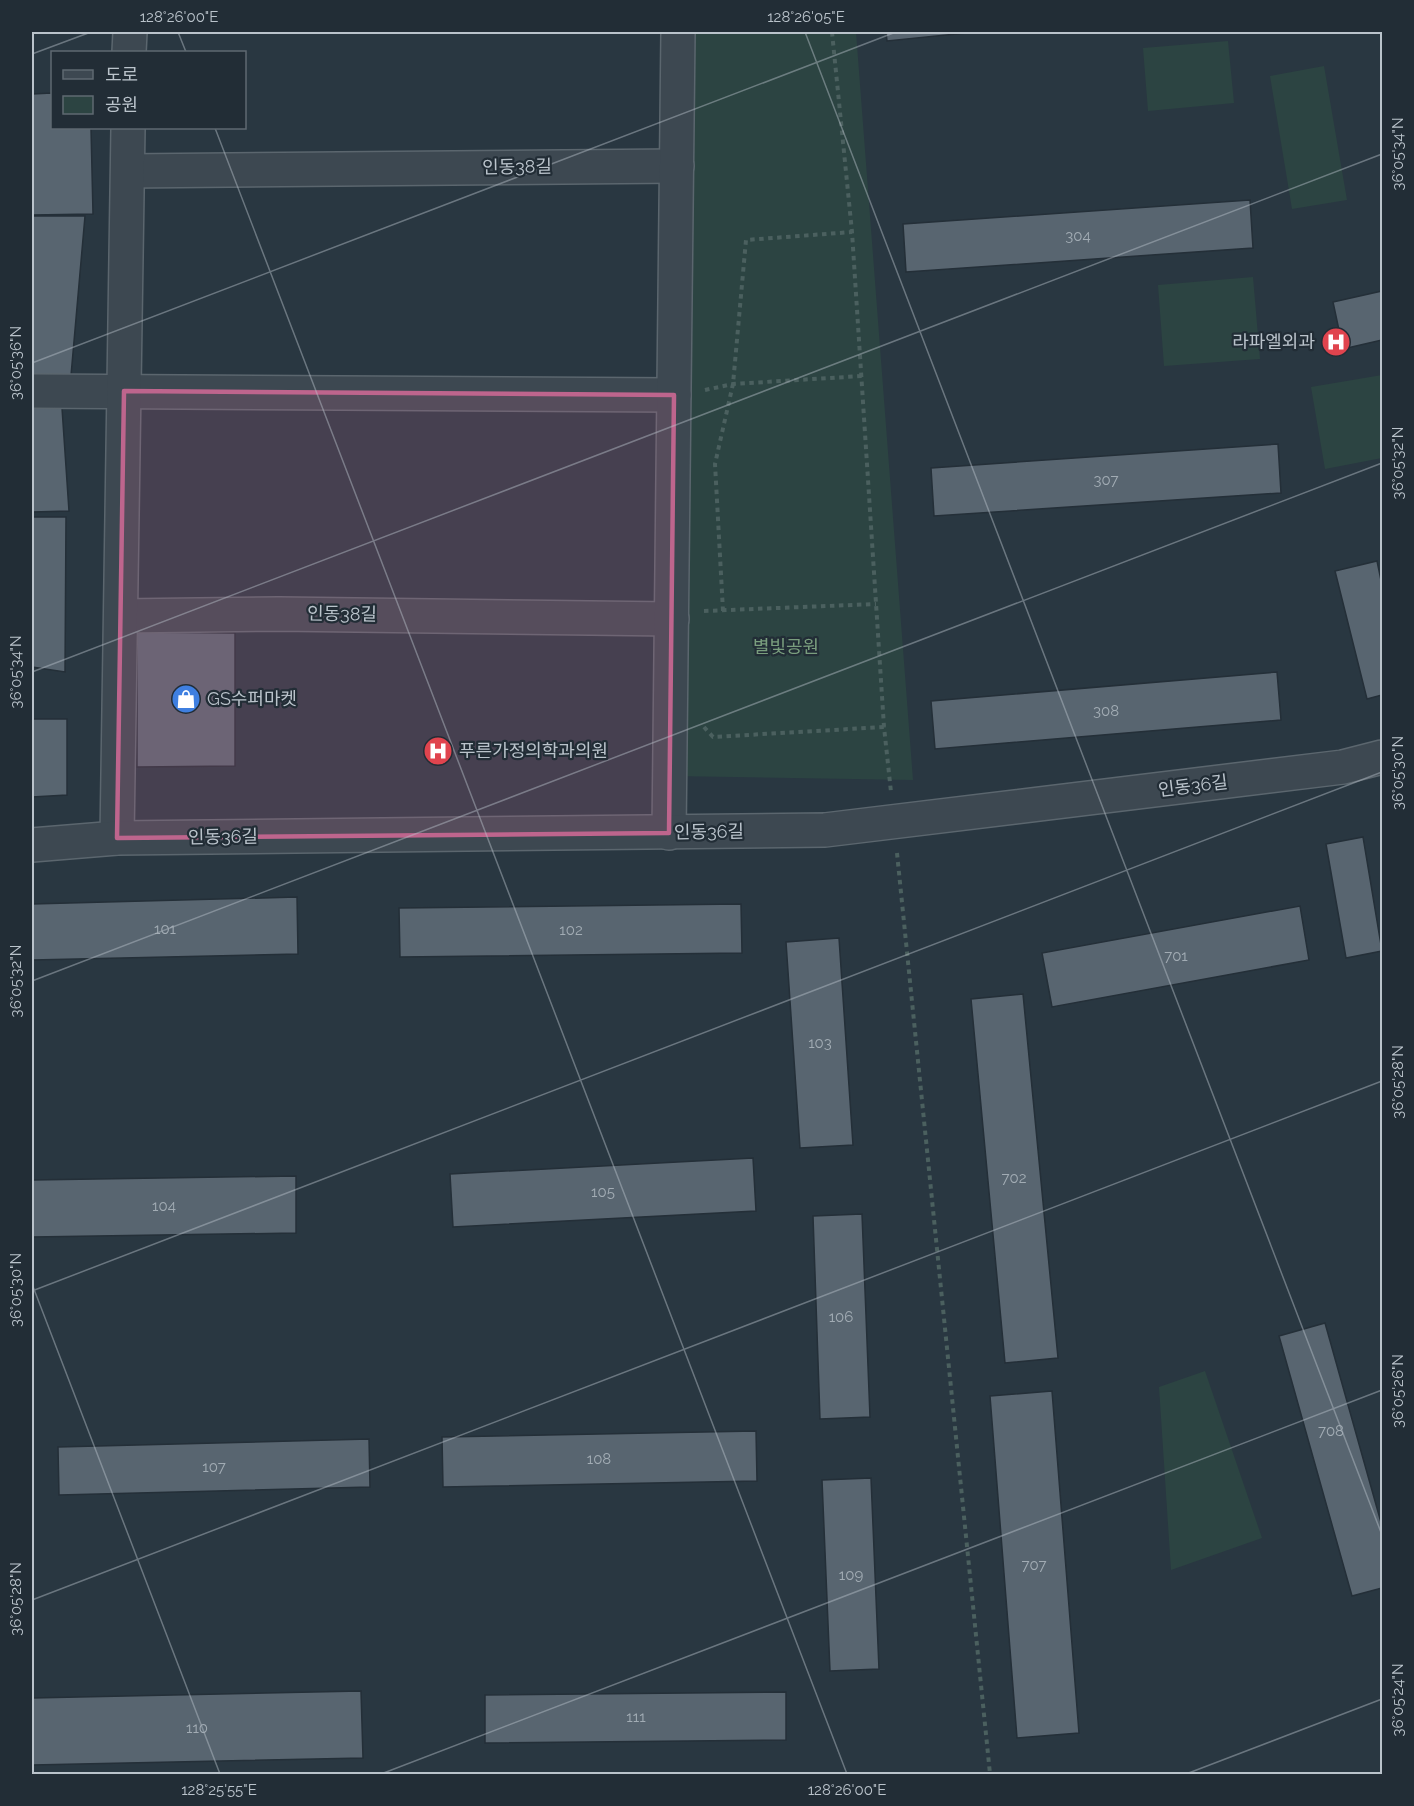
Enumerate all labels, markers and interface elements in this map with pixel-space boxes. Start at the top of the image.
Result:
text: 128°26'00"E [140,8,218,26]
text: 128°26'05"E [767,8,845,26]
legend [51,51,246,129]
text: 도로 [105,64,138,85]
text: 공원 [105,94,138,115]
text: 36°05'34"N [1389,117,1407,191]
street label: 인동38길 [482,155,552,178]
house number: 304 [1065,227,1091,245]
text: 36°05'36"N [7,326,25,400]
hospital icon: 라파엘외과 [1320,326,1352,358]
place label: 라파엘외과 [1232,331,1315,352]
text: 36°05'32"N [1389,427,1407,499]
house number: 307 [1093,471,1119,489]
street label: 인동38길 [307,602,377,625]
text: 36°05'34"N [7,635,25,709]
park label: 별빛공원 [753,636,819,657]
shop icon: GS수퍼마켓 [170,683,202,715]
place label: GS수퍼마켓 [207,688,297,709]
house number: 308 [1093,702,1119,720]
hospital icon: 푸른가정의학과의원 [422,735,454,767]
text: 36°05'30"N [1389,736,1407,810]
place label: 푸른가정의학과의원 [459,740,608,761]
street label: 인동36길 [1157,771,1229,800]
street label: 인동36길 [674,820,744,843]
street label: 인동36길 [188,825,258,848]
house number: 101 [154,920,177,938]
house number: 102 [559,921,583,939]
text: 36°05'32"N [7,945,25,1017]
house number: 701 [1164,947,1188,965]
house number: 103 [808,1034,832,1052]
text: 36°05'28"N [1389,1045,1407,1119]
house number: 702 [1002,1169,1027,1187]
house number: 105 [591,1183,615,1201]
house number: 104 [152,1197,176,1215]
text: 36°05'30"N [7,1253,25,1327]
house number: 106 [829,1308,853,1326]
text: 36°05'26"N [1389,1354,1407,1428]
house number: 708 [1318,1422,1344,1440]
house number: 108 [587,1450,611,1468]
house number: 107 [202,1458,226,1476]
house number: 707 [1021,1556,1047,1574]
text: 36°05'28"N [7,1562,25,1636]
house number: 109 [839,1566,863,1584]
text: 36°05'24"N [1389,1664,1407,1736]
house number: 111 [626,1708,646,1726]
house number: 110 [186,1719,208,1737]
text: 128°25'55"E [181,1781,257,1799]
text: 128°26'00"E [808,1781,886,1799]

